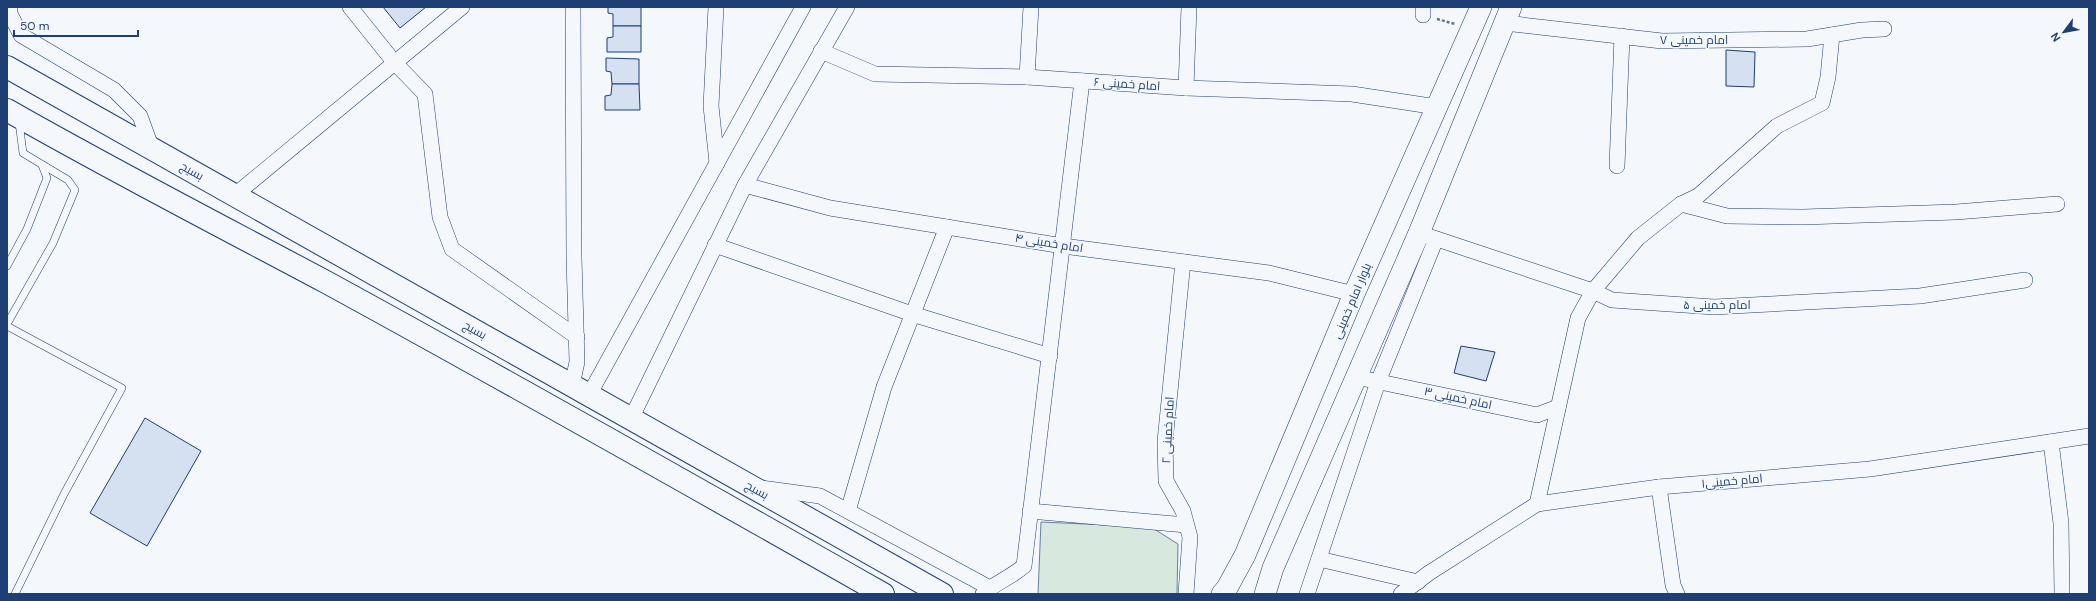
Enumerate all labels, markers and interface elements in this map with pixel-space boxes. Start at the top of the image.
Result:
scale bar [14,12,138,38]
north arrow [2044,12,2084,52]
text: 50 m [20,18,49,34]
text: N [2047,30,2064,44]
street label: امام خمینی ۷ [1660,32,1728,48]
street label: امام خمینی ۶ [1093,74,1161,94]
street label: بسیج [177,158,207,184]
street label: امام خمینی ۴ [1014,230,1084,256]
street label: بلوار امام خمینی [1329,261,1375,341]
street label: امام خمینی ۵ [1683,297,1751,313]
street label: بسیج [460,317,490,343]
street label: امام خمینی ۳ [1423,383,1493,413]
street label: امام خمینی ۲ [1158,396,1178,464]
street label: امام خمینی۱ [1701,470,1763,492]
street label: بسیج [742,477,772,503]

